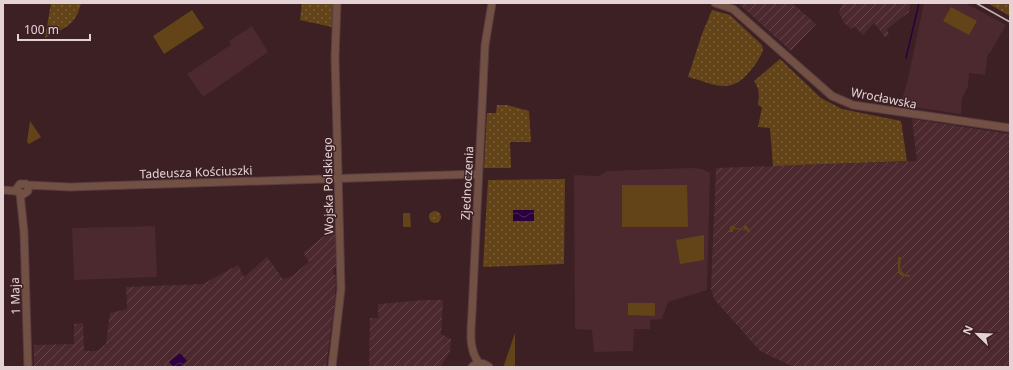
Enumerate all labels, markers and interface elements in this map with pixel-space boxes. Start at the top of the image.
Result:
scale bar [18,16,90,42]
text: 100 m [24,21,59,38]
street label: Wrocławska [850,83,918,113]
street label: Wojska Polskiego [319,137,337,235]
street label: Zjednoczenia [457,146,477,220]
street label: Tadeusza Kościuszki [139,162,253,182]
street label: 1 Maja [6,277,24,315]
north arrow [957,314,997,354]
text: N [959,323,976,337]

